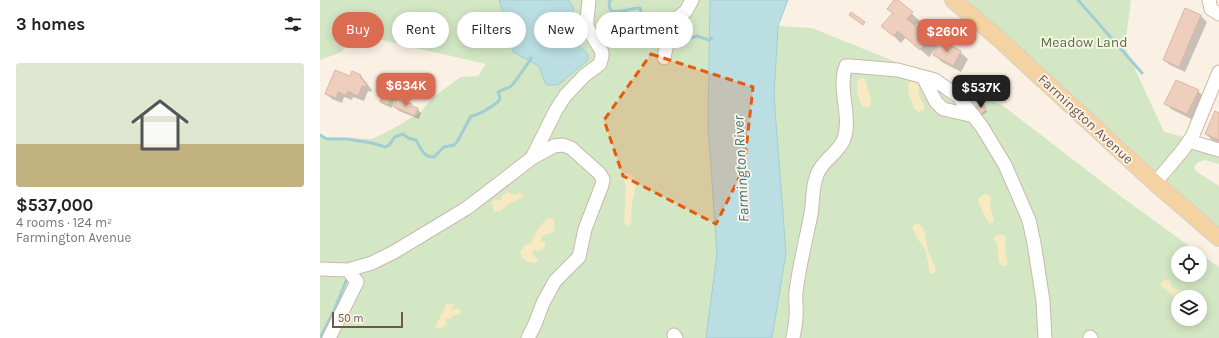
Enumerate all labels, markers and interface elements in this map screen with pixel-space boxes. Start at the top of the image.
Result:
chip: Buy [332,12,384,48]
chip: Rent [392,12,449,48]
chip: Filters [457,12,526,48]
chip: New [534,12,588,48]
chip: Apartment [596,12,693,48]
icon: filters [282,13,304,35]
text: 3 homes [16,14,85,34]
pin: $260K [919,19,975,53]
text: $260K [926,24,968,39]
park label: Meadow Land [1040,34,1128,51]
street label: Farmington Avenue [1034,71,1137,168]
pin: $634K [378,73,434,107]
pin: $537K [953,75,1009,109]
text: $634K [385,78,427,93]
text: $537K [961,80,1001,95]
icon: home [124,89,196,161]
water label: Farmington River [729,114,753,223]
text: $537,000 [16,195,93,215]
text: 4 rooms · 124 m² [16,215,112,230]
text: Farmington Avenue [16,230,131,245]
map controls [1171,246,1207,326]
button: locate [1171,246,1207,282]
button: layers [1171,290,1207,326]
scale bar [332,310,403,329]
text: 50 m [338,312,364,325]

